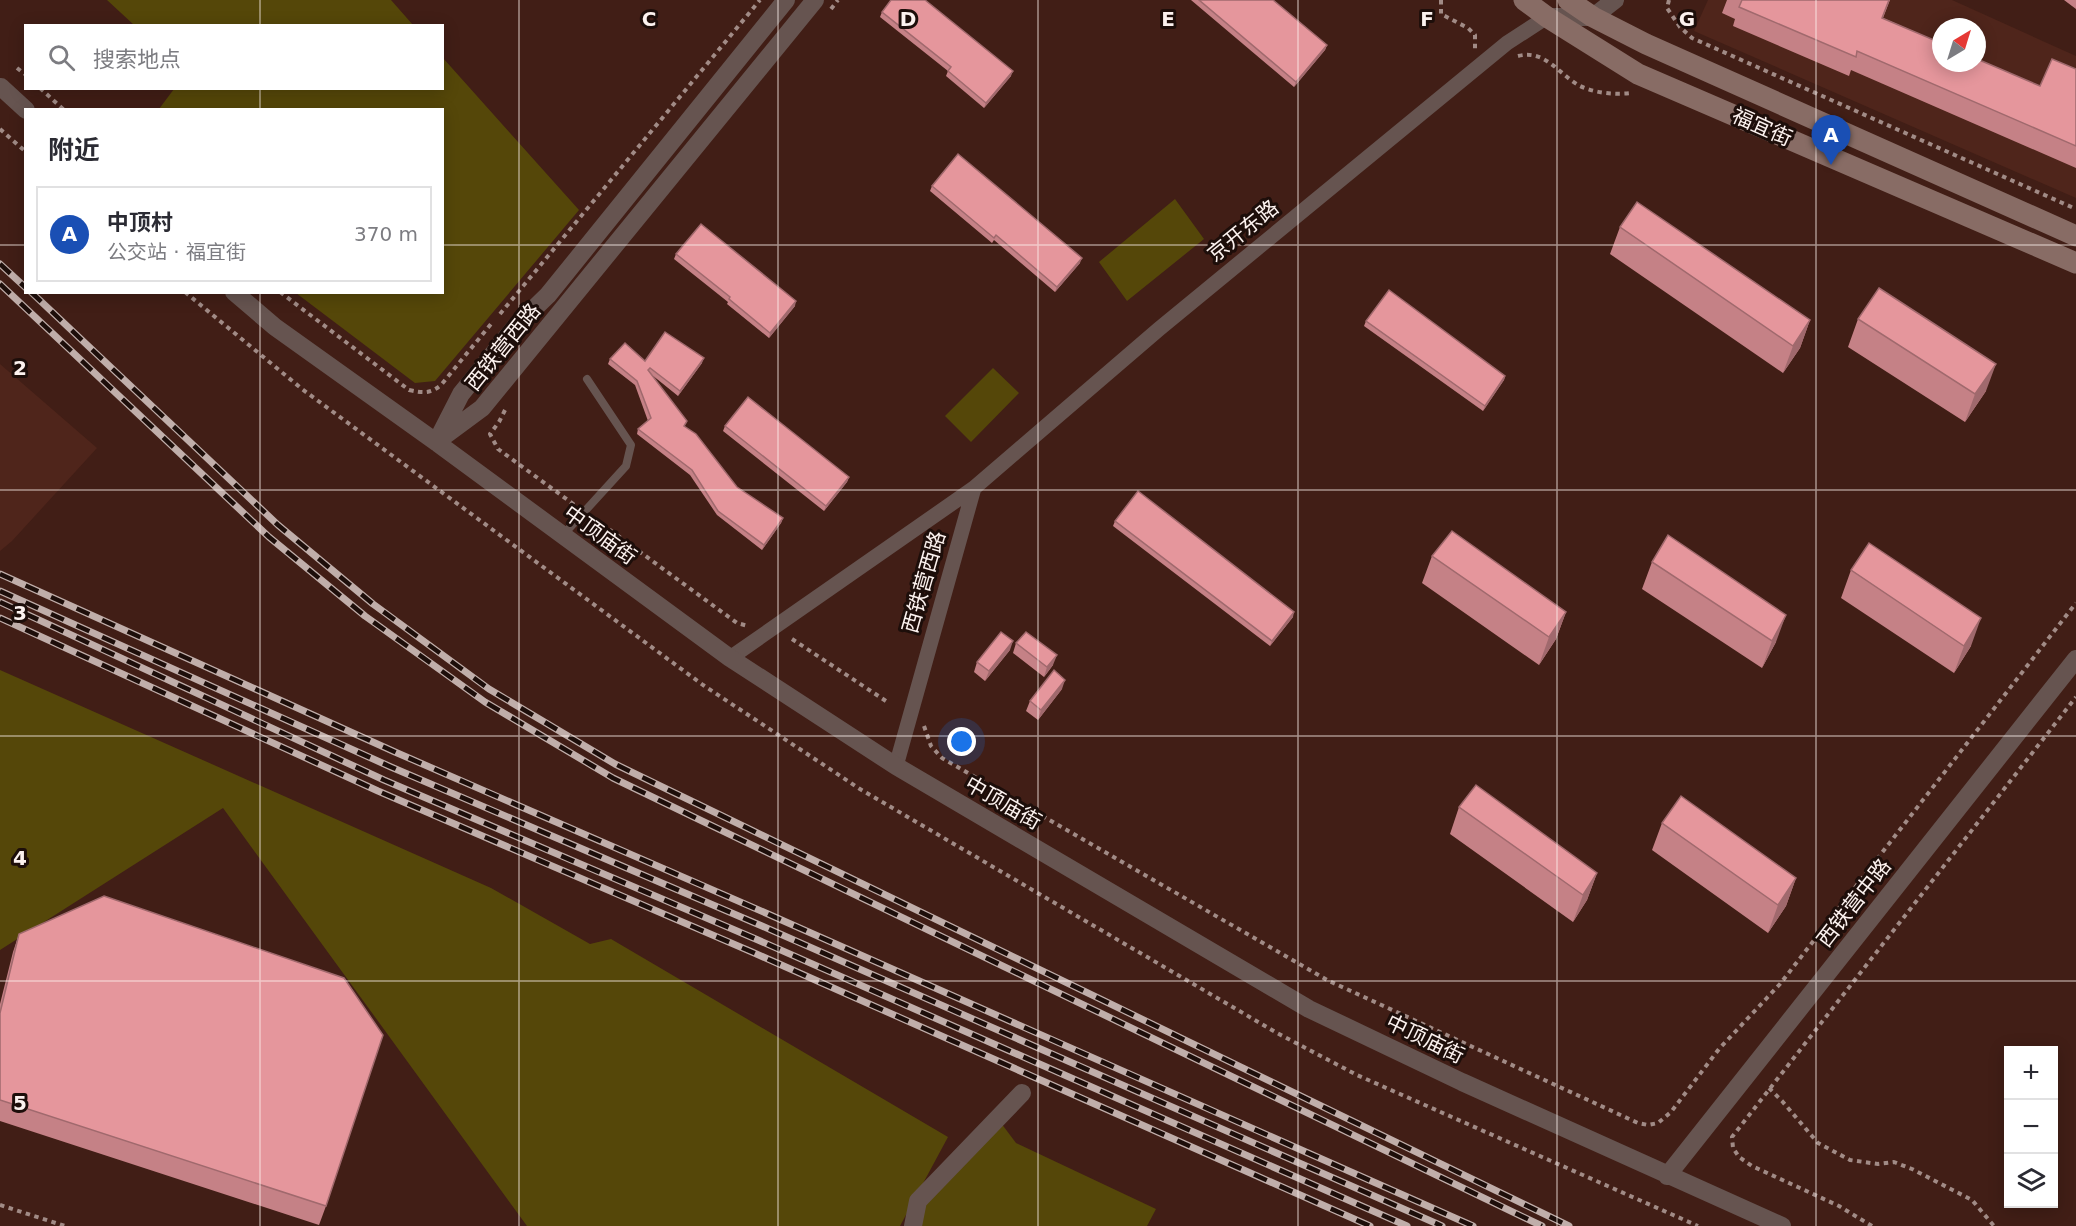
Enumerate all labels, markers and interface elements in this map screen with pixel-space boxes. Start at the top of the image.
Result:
text: C [642,7,656,31]
text: D [900,7,916,31]
text: E [1161,7,1175,31]
text: F [1420,7,1434,31]
text: G [1679,7,1695,31]
north arrow [1932,18,1986,72]
search box [24,24,444,90]
icon: search [45,41,78,74]
text: 搜索地点 [93,47,181,72]
street label: 福宜街 [1728,103,1796,151]
pin: A [1812,116,1850,165]
text: 附近 [48,135,100,165]
street label: 京开东路 [1203,195,1283,267]
text: 中顶村 [107,210,173,235]
text: A [62,222,77,246]
text: 370 m [354,222,418,246]
text: 公交站 · 福宜街 [107,240,246,264]
street label: 西铁营西路 [461,299,545,395]
text: 2 [13,356,27,380]
street label: 中顶庙街 [559,501,641,569]
street label: 西铁营西路 [898,528,950,636]
text: 3 [13,601,27,625]
your location [947,727,976,756]
street label: 中顶庙街 [961,772,1045,834]
text: 4 [13,846,27,870]
street label: 西铁营中路 [1812,854,1896,952]
street label: 中顶庙街 [1382,1010,1468,1068]
map controls [2004,1046,2058,1208]
button: + [2004,1046,2058,1100]
text: 5 [13,1091,27,1115]
button: − [2004,1100,2058,1154]
button: layers [2004,1154,2058,1208]

